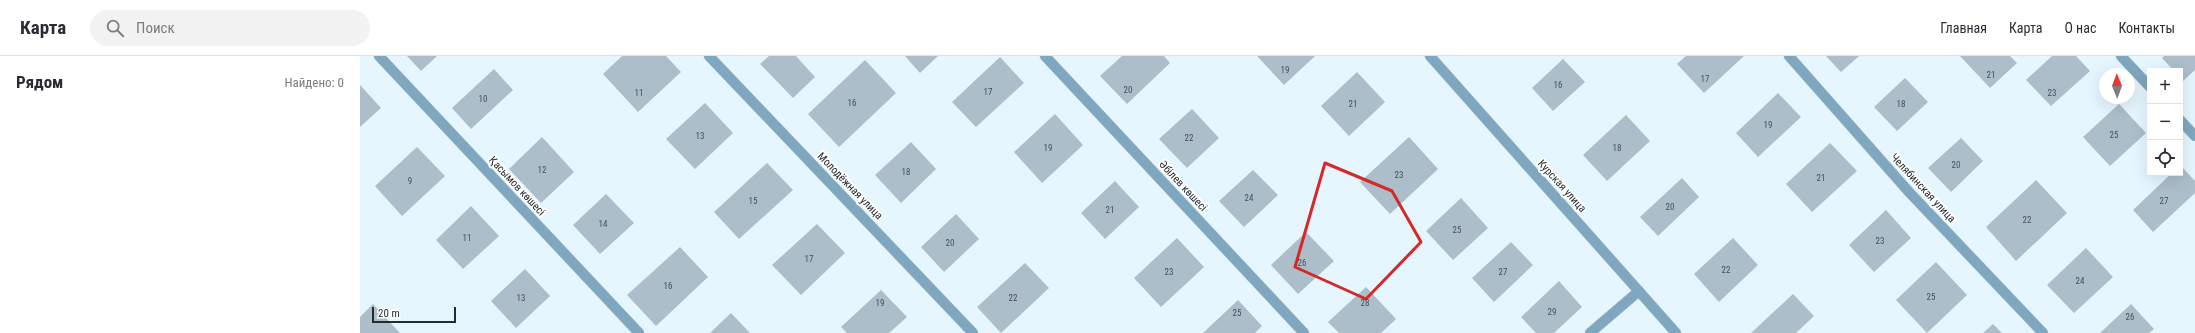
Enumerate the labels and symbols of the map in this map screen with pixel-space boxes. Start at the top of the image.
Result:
house number: 19 [1281,65,1289,75]
north arrow [2099,68,2135,104]
house number: 21 [1987,70,1995,80]
house number: 17 [1701,74,1710,84]
house number: 16 [1554,80,1562,90]
house number: 20 [1124,85,1132,95]
house number: 17 [984,87,993,97]
house number: 11 [635,88,643,98]
house number: 23 [2048,88,2056,98]
house number: 10 [479,94,487,104]
house number: 16 [848,98,856,108]
house number: 21 [1349,99,1357,109]
house number: 18 [1897,99,1905,109]
house number: 19 [1764,120,1772,130]
house number: 25 [2110,130,2119,140]
house number: 13 [696,131,704,141]
house number: 22 [1185,133,1194,143]
house number: 19 [1044,143,1052,153]
house number: 18 [1613,143,1621,153]
street label: Молодёжная улица [815,150,885,222]
street label: Челябинская улица [1888,151,1958,225]
street label: Қасымов көшесі [486,154,548,218]
street label: Курская улица [1535,157,1589,215]
street label: Әбілев көшесі [1156,158,1210,214]
house number: 20 [1952,160,1960,170]
house number: 12 [538,165,547,175]
house number: 18 [902,167,910,177]
house number: 23 [1395,170,1403,180]
house number: 21 [1817,173,1825,183]
house number: 9 [408,176,412,186]
house number: 24 [1245,193,1254,203]
house number: 15 [749,196,758,206]
house number: 27 [2160,196,2169,206]
house number: 20 [1666,202,1674,212]
house number: 21 [1106,205,1114,215]
house number: 22 [2023,215,2032,225]
house number: 14 [599,219,608,229]
house number: 25 [1453,225,1462,235]
house number: 11 [463,233,471,243]
house number: 23 [1876,236,1884,246]
house number: 20 [946,238,954,248]
house number: 17 [805,254,814,264]
house number: 26 [1298,258,1306,268]
house number: 22 [1722,265,1731,275]
house number: 23 [1165,267,1173,277]
house number: 27 [1499,267,1508,277]
house number: 24 [2076,276,2085,286]
house number: 16 [664,281,672,291]
house number: 25 [1927,292,1936,302]
house number: 13 [517,293,525,303]
house number: 22 [1009,293,1018,303]
house number: 19 [876,298,884,308]
house number: 28 [1361,298,1369,308]
scale bar [372,305,456,324]
house number: 29 [1548,307,1556,317]
house number: 25 [1233,308,1242,318]
house number: 26 [2126,312,2134,322]

